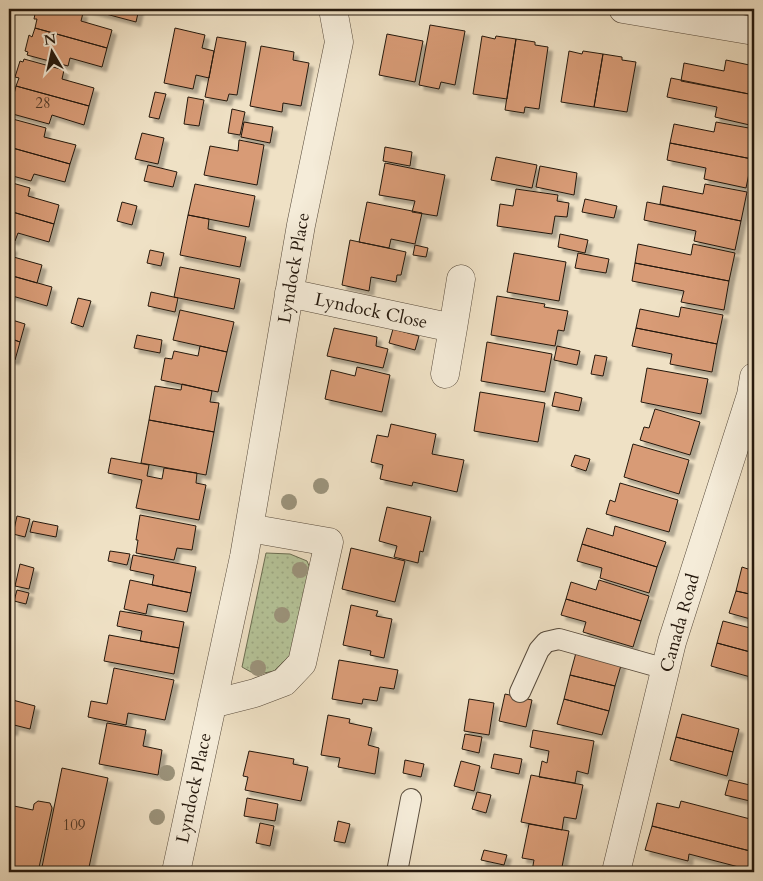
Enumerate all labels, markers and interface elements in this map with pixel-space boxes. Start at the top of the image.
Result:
north arrow [28,28,78,78]
text: N [43,29,58,50]
house number: 28 [35,93,51,113]
street label: Lyndock Place [272,211,316,325]
street label: Lyndock Close [312,287,430,335]
street label: Canada Road [654,570,706,675]
street label: Lyndock Place [170,731,218,845]
house number: 109 [62,815,86,835]

